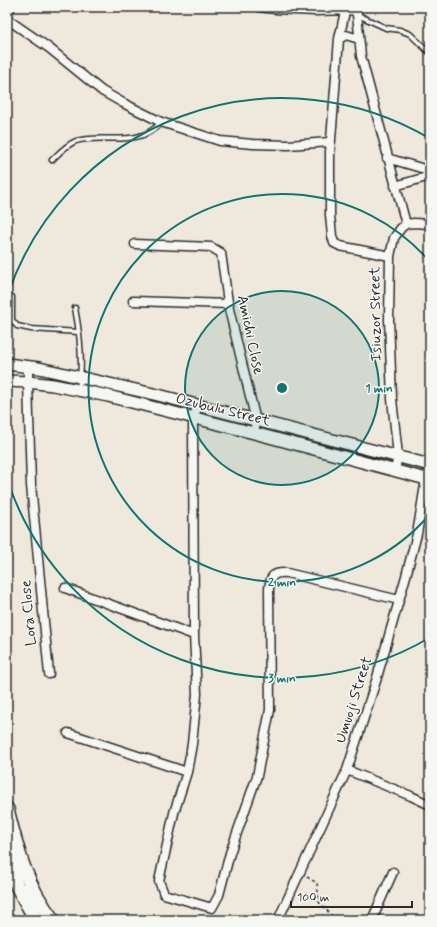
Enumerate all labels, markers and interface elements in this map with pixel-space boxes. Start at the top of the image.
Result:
street label: Isiuzor Street [365,266,387,362]
street label: Amichi Close [232,293,268,377]
centre of rings [275,381,289,395]
text: 1 min [365,381,393,397]
street label: Ozubulu Street [174,389,273,431]
text: 2 min [268,575,296,591]
street label: Lora Close [16,579,42,647]
street label: Umuoji Street [331,654,377,746]
text: 3 min [268,671,296,687]
scale bar [291,883,412,909]
text: 100 m [297,890,329,906]

